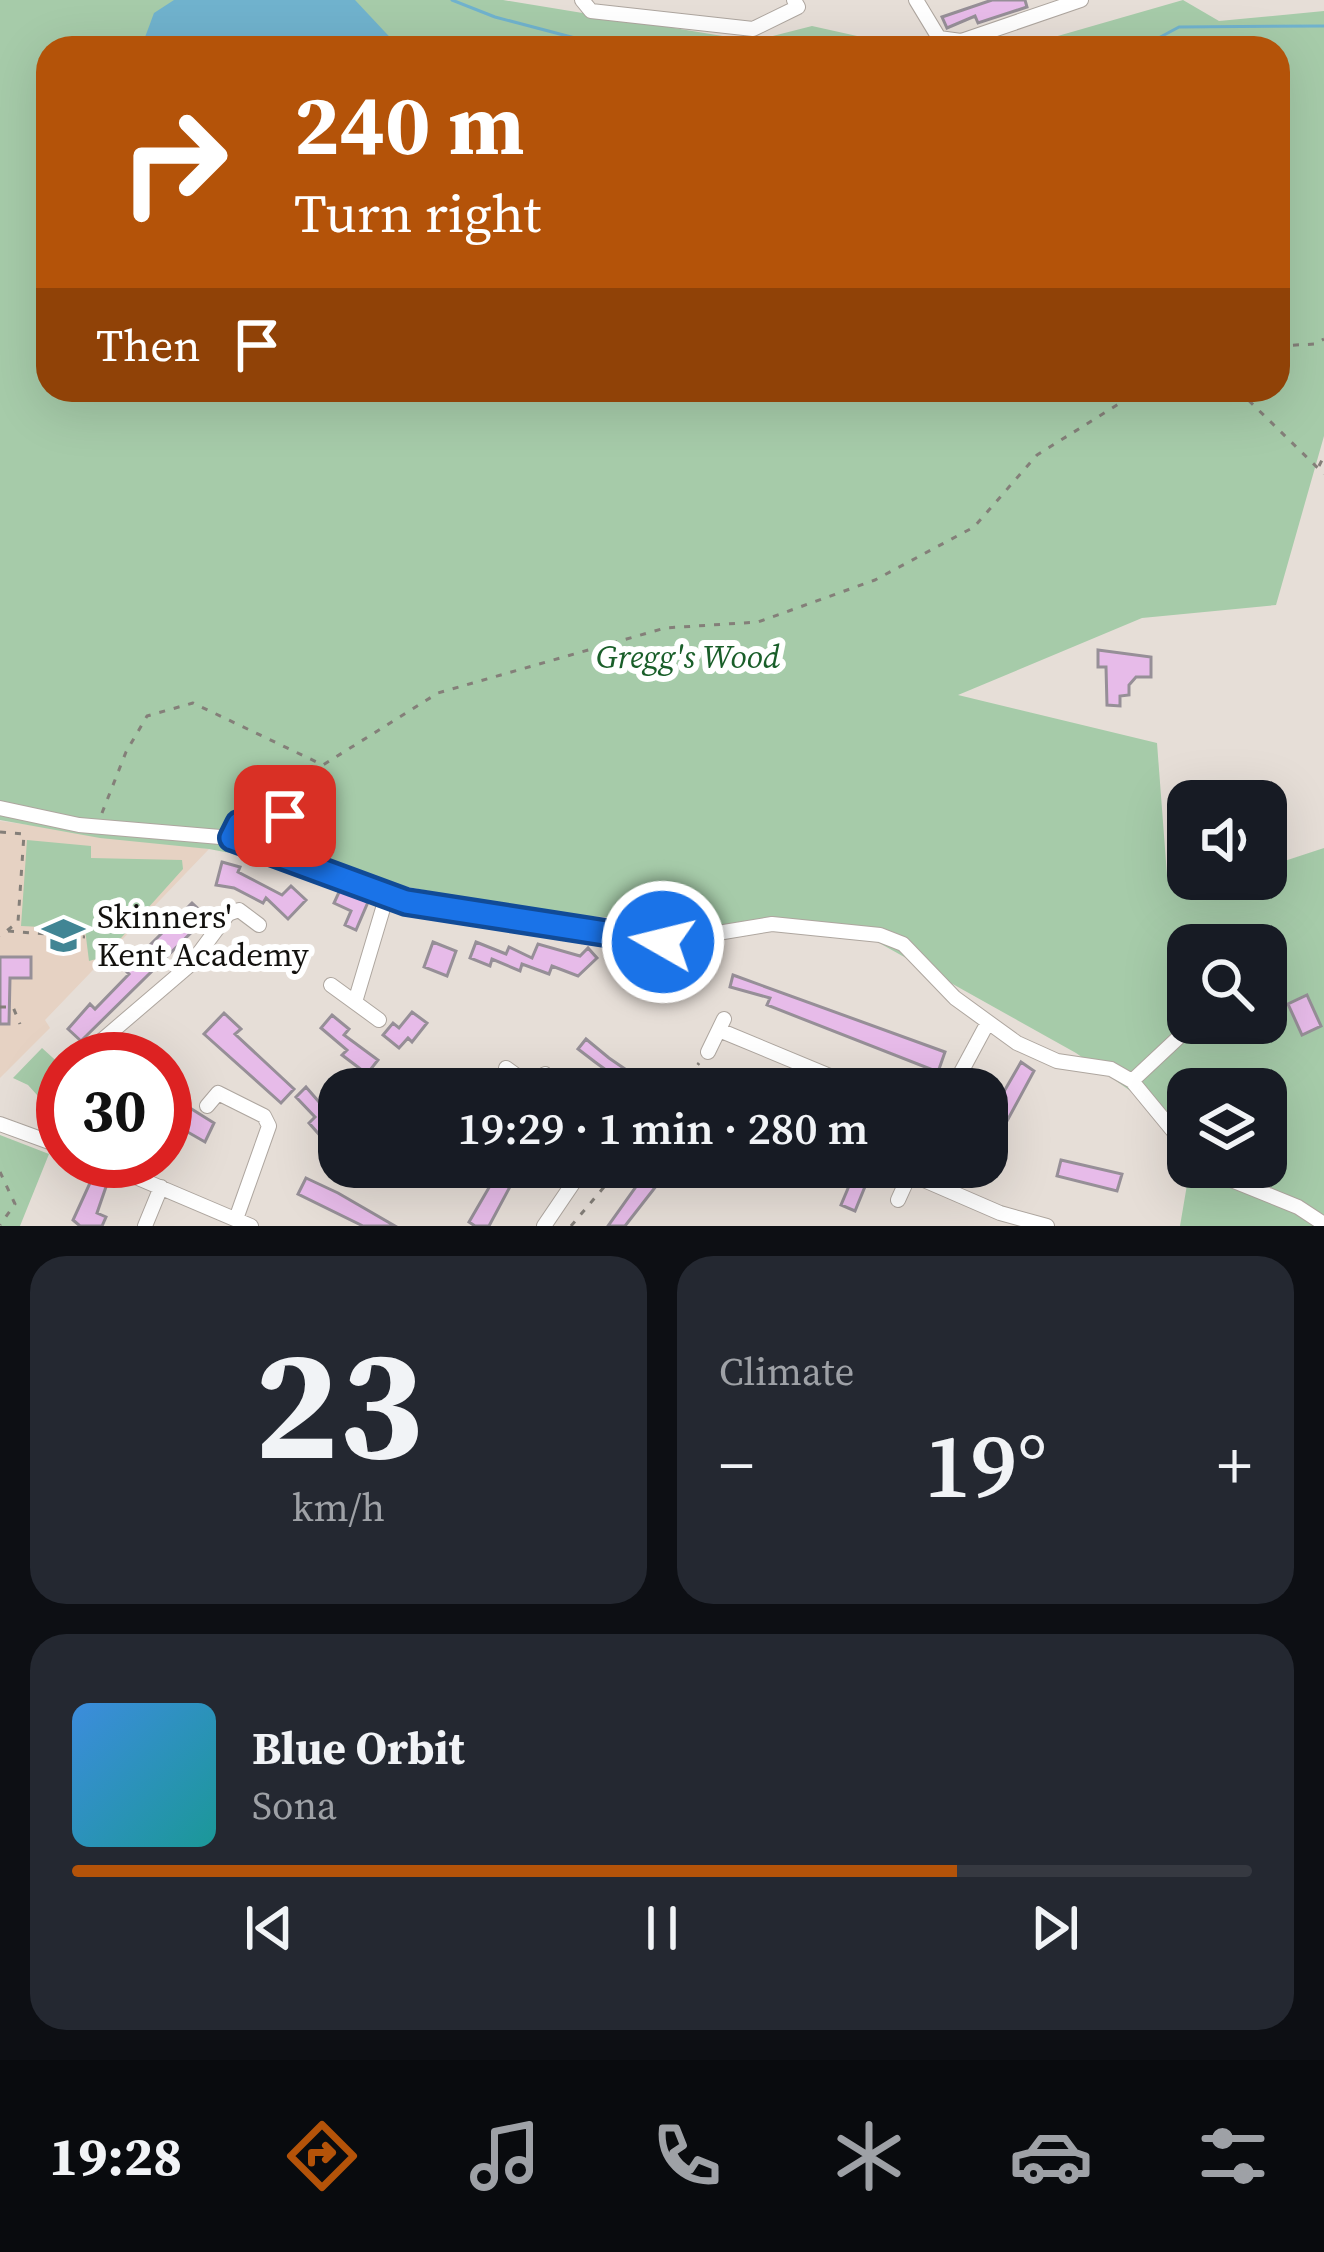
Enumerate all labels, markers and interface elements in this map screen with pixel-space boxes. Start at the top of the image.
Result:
text: 240 m [294,67,525,182]
icon: right [96,84,252,240]
text: Turn right [294,176,541,250]
icon: arrive [224,312,290,378]
text: Then [96,314,200,376]
park label: Gregg's Wood [596,634,781,679]
pin [234,765,336,867]
map controls [1167,780,1287,1188]
button: sound [1167,780,1287,900]
icon: arrive [252,783,318,849]
position arrow [600,879,726,1005]
place label: Skinners' Kent Academy [97,894,309,977]
school or university icon: Skinners' Kent Academy [40,912,86,958]
button: search [1167,924,1287,1044]
speed limit sign: 30 [36,1032,192,1188]
button: layers [1167,1068,1287,1188]
text: 19:29 · 1 min · 280 m [458,1097,868,1159]
text: 23 [254,1296,423,1510]
text: Climate [719,1345,854,1398]
text: 19° [924,1404,1047,1527]
text: − [719,1420,754,1510]
text: + [1217,1420,1252,1510]
text: km/h [292,1481,385,1534]
text: Blue Orbit [252,1717,465,1779]
text: Sona [252,1779,337,1832]
icon: previous [236,1895,302,1961]
icon: pause [629,1895,695,1961]
icon: next [1022,1895,1088,1961]
icon: directions [280,2114,364,2198]
icon: music [463,2114,547,2198]
icon: phone [645,2114,729,2198]
icon: climate [827,2114,911,2198]
icon: car [1009,2114,1093,2198]
icon: filters [1191,2114,1275,2198]
text: 19:28 [49,2119,182,2193]

